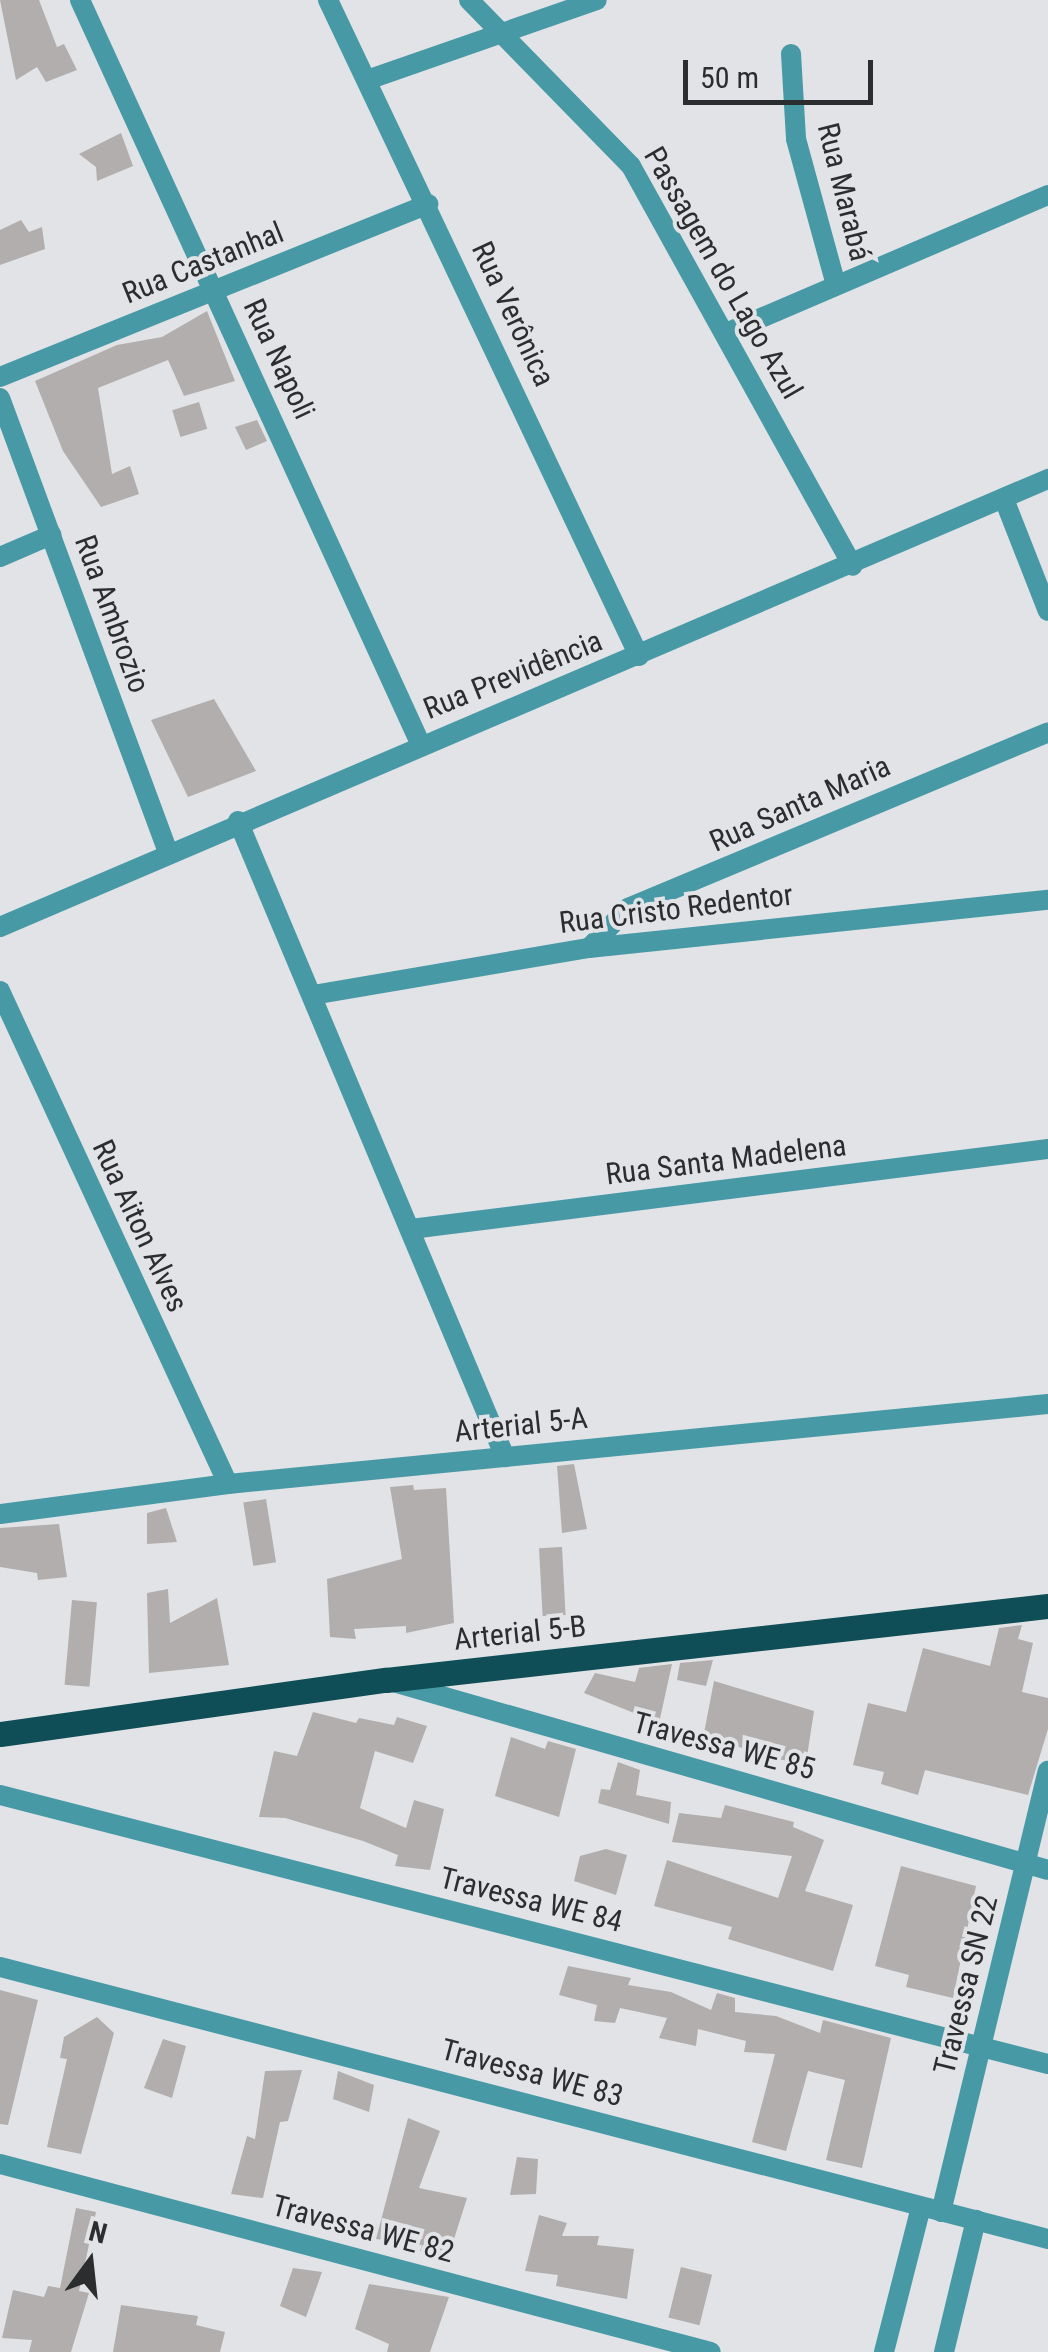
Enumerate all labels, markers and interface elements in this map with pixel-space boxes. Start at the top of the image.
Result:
scale bar [688,40,878,102]
text: 50 m [700,60,759,95]
street label: Rua Marabá [810,119,878,265]
street label: Passagem do Lago Azul [636,141,810,405]
street label: Rua Castanhal [117,214,289,312]
street label: Rua Verônica [464,236,562,392]
street label: Rua Napoli [236,293,322,425]
street label: Rua Ambrozio [67,530,157,698]
street label: Rua Previdência [418,623,608,727]
street label: Rua Santa Maria [704,748,896,860]
street label: Rua Cristo Redentor [557,877,795,941]
street label: Rua Santa Madelena [604,1127,848,1193]
street label: Rua Aiton Alves [84,1134,196,1318]
street label: Arterial 5-A [453,1400,589,1450]
street label: Arterial 5-B [452,1608,588,1658]
street label: Travessa WE 85 [629,1704,819,1788]
street label: Travessa WE 84 [436,1860,626,1940]
street label: Travessa SN 22 [926,1892,1006,2078]
street label: Travessa WE 83 [437,2031,627,2115]
street label: Travessa WE 82 [268,2187,458,2271]
north arrow [40,2212,140,2312]
text: N [85,2214,110,2251]

